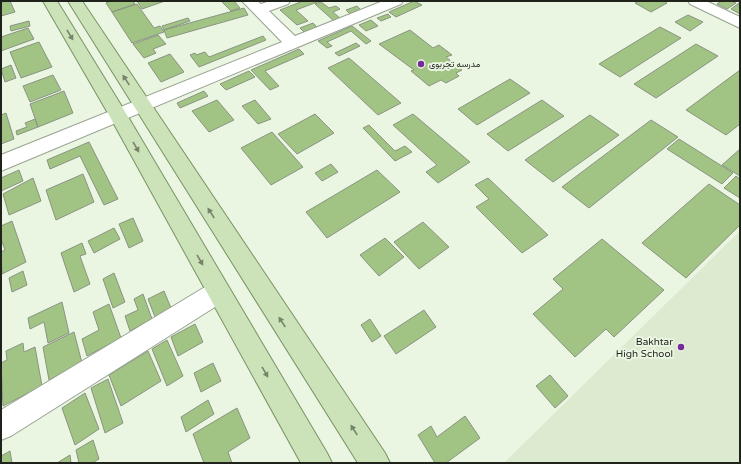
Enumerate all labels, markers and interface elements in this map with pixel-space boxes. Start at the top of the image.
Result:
one-way arrow [66,29,73,41]
marker: مدرسه تجربوى [416,59,426,69]
place label: مدرسه تجربوى [429,59,480,70]
one-way arrow [122,75,130,85]
one-way arrow [132,141,139,153]
one-way arrow [208,207,215,219]
one-way arrow [196,254,203,266]
one-way arrow [278,317,286,327]
place label: Bakhtar High School [616,336,673,360]
marker: Bakhtar High School [676,342,686,352]
one-way arrow [261,366,268,378]
one-way arrow [350,425,358,436]

